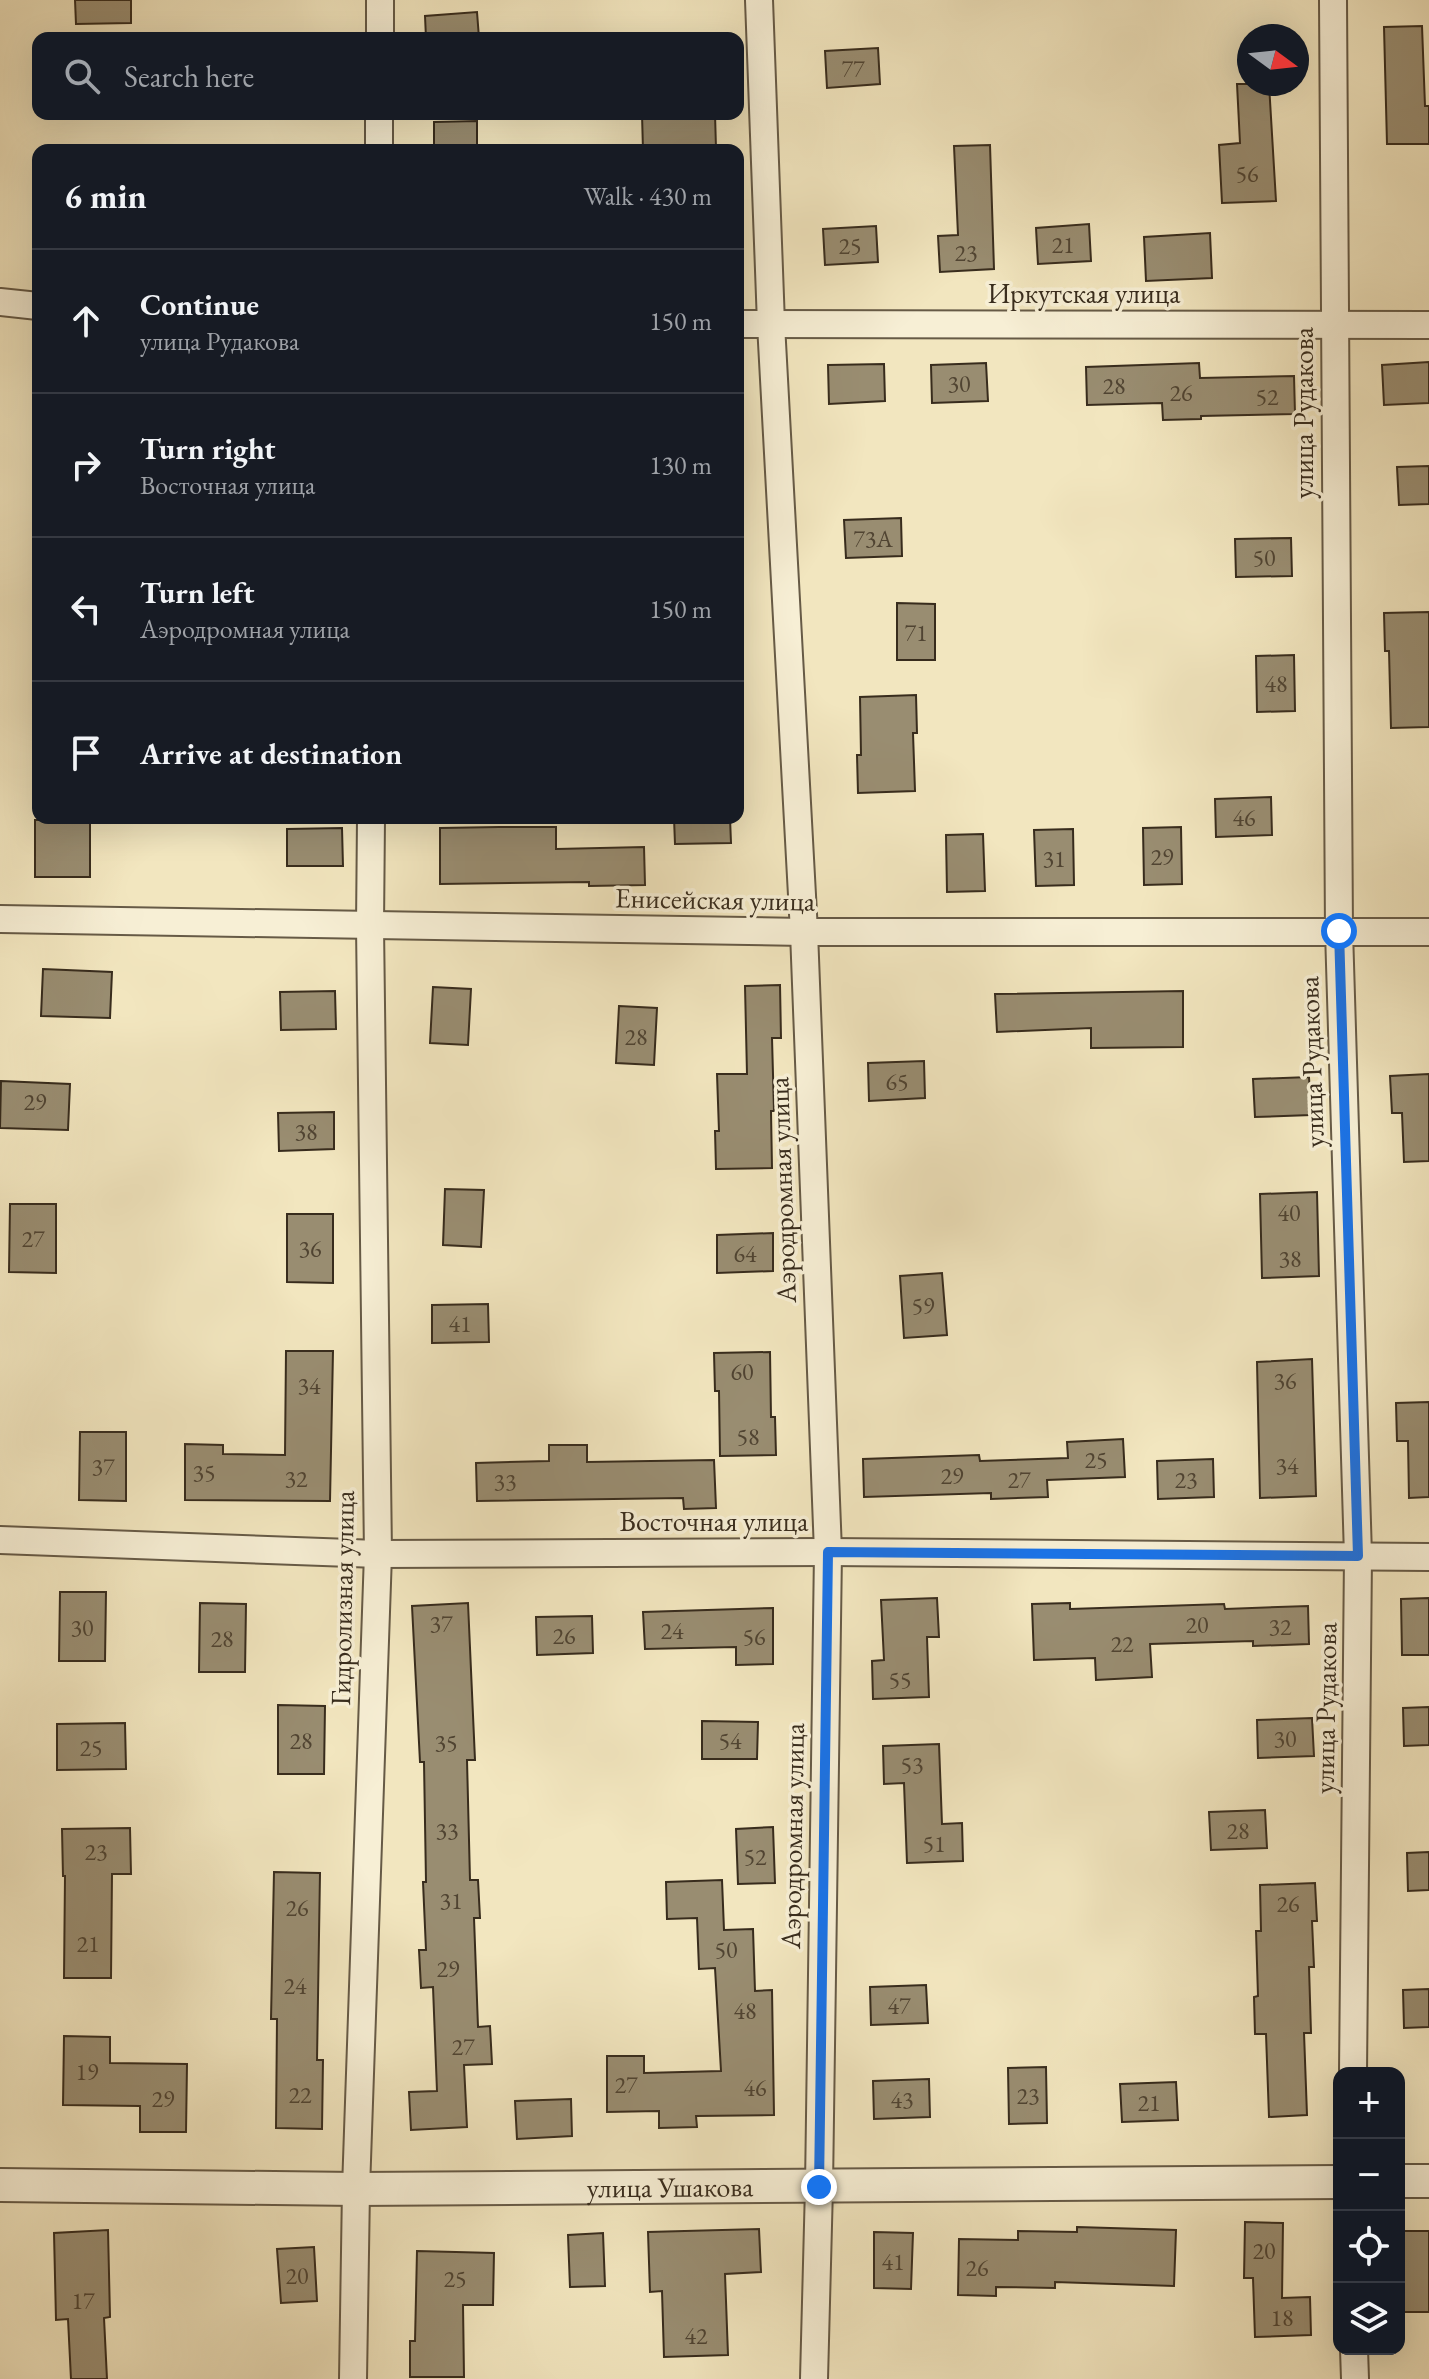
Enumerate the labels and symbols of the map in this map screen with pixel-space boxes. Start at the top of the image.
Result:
north arrow [1237,24,1309,96]
house number: 77 [841,53,865,84]
house number: 56 [1235,158,1259,189]
house number: 21 [1051,229,1075,260]
house number: 25 [838,230,862,261]
house number: 23 [954,237,978,268]
street label: Иркутская улица [988,275,1181,311]
street label: улица Рудакова [1285,326,1321,499]
house number: 30 [947,368,971,399]
house number: 28 [1102,370,1126,401]
house number: 26 [1169,377,1193,408]
house number: 52 [1255,381,1279,412]
house number: 73А [853,523,893,554]
house number: 50 [1252,542,1276,573]
house number: 71 [904,617,928,648]
house number: 48 [1264,668,1288,699]
house number: 46 [1232,802,1256,833]
house number: 29 [1150,841,1174,872]
house number: 31 [1042,843,1066,874]
street label: Енисейская улица [615,879,816,919]
route start [1321,913,1357,949]
street label: улица Рудакова [1290,975,1332,1148]
house number: 28 [624,1021,648,1052]
house number: 65 [885,1066,909,1097]
street label: Аэродромная улица [760,1076,804,1305]
house number: 29 [23,1086,47,1117]
house number: 38 [294,1116,318,1147]
house number: 40 [1277,1197,1301,1228]
house number: 27 [21,1223,45,1254]
house number: 36 [298,1233,322,1264]
house number: 64 [733,1238,757,1269]
house number: 38 [1278,1243,1302,1274]
house number: 59 [911,1290,935,1321]
house number: 41 [448,1308,472,1339]
house number: 60 [730,1356,754,1387]
house number: 36 [1273,1365,1297,1396]
house number: 34 [297,1370,321,1401]
house number: 58 [736,1421,760,1452]
house number: 25 [1084,1444,1108,1475]
house number: 34 [1275,1450,1299,1481]
house number: 37 [91,1451,115,1482]
house number: 35 [192,1457,216,1488]
house number: 29 [940,1460,964,1491]
house number: 32 [284,1463,308,1494]
house number: 27 [1007,1464,1031,1495]
house number: 23 [1174,1464,1198,1495]
house number: 33 [493,1466,517,1497]
street label: Гидролизная улица [322,1489,362,1706]
street label: Восточная улица [620,1503,809,1539]
house number: 37 [429,1608,453,1639]
house number: 20 [1185,1609,1209,1640]
house number: 32 [1268,1611,1292,1642]
house number: 30 [70,1612,94,1643]
house number: 24 [660,1615,684,1646]
house number: 26 [552,1620,576,1651]
house number: 56 [742,1621,766,1652]
street label: улица Рудакова [1306,1621,1345,1794]
house number: 28 [210,1623,234,1654]
house number: 22 [1110,1628,1134,1659]
house number: 55 [888,1664,912,1695]
street label: Аэродромная улица [772,1722,812,1950]
house number: 30 [1273,1723,1297,1754]
house number: 28 [289,1725,313,1756]
house number: 54 [718,1725,742,1756]
house number: 35 [434,1727,458,1758]
house number: 25 [79,1732,103,1763]
house number: 53 [900,1749,924,1780]
house number: 33 [435,1815,459,1846]
house number: 28 [1226,1815,1250,1846]
house number: 51 [922,1828,946,1859]
house number: 23 [84,1836,108,1867]
house number: 52 [743,1841,767,1872]
house number: 31 [439,1885,463,1916]
house number: 26 [1276,1888,1300,1919]
house number: 26 [285,1892,309,1923]
house number: 21 [76,1928,100,1959]
house number: 50 [714,1934,738,1965]
house number: 29 [436,1953,460,1984]
house number: 24 [283,1970,307,2001]
house number: 47 [887,1990,911,2021]
house number: 48 [733,1995,757,2026]
house number: 27 [451,2031,475,2062]
house number: 19 [75,2056,99,2087]
house number: 27 [614,2069,638,2100]
house number: 46 [743,2072,767,2103]
house number: 22 [288,2079,312,2110]
house number: 23 [1016,2080,1040,2111]
house number: 29 [151,2083,175,2114]
house number: 43 [890,2084,914,2115]
house number: 21 [1137,2087,1161,2118]
street label: улица Ушакова [586,2168,754,2205]
route end [801,2169,837,2205]
house number: 20 [1252,2235,1276,2266]
house number: 41 [881,2246,905,2277]
house number: 26 [965,2252,989,2283]
house number: 20 [285,2260,309,2291]
house number: 25 [443,2263,467,2294]
house number: 17 [71,2285,95,2316]
house number: 18 [1270,2302,1294,2333]
house number: 42 [684,2320,708,2351]

